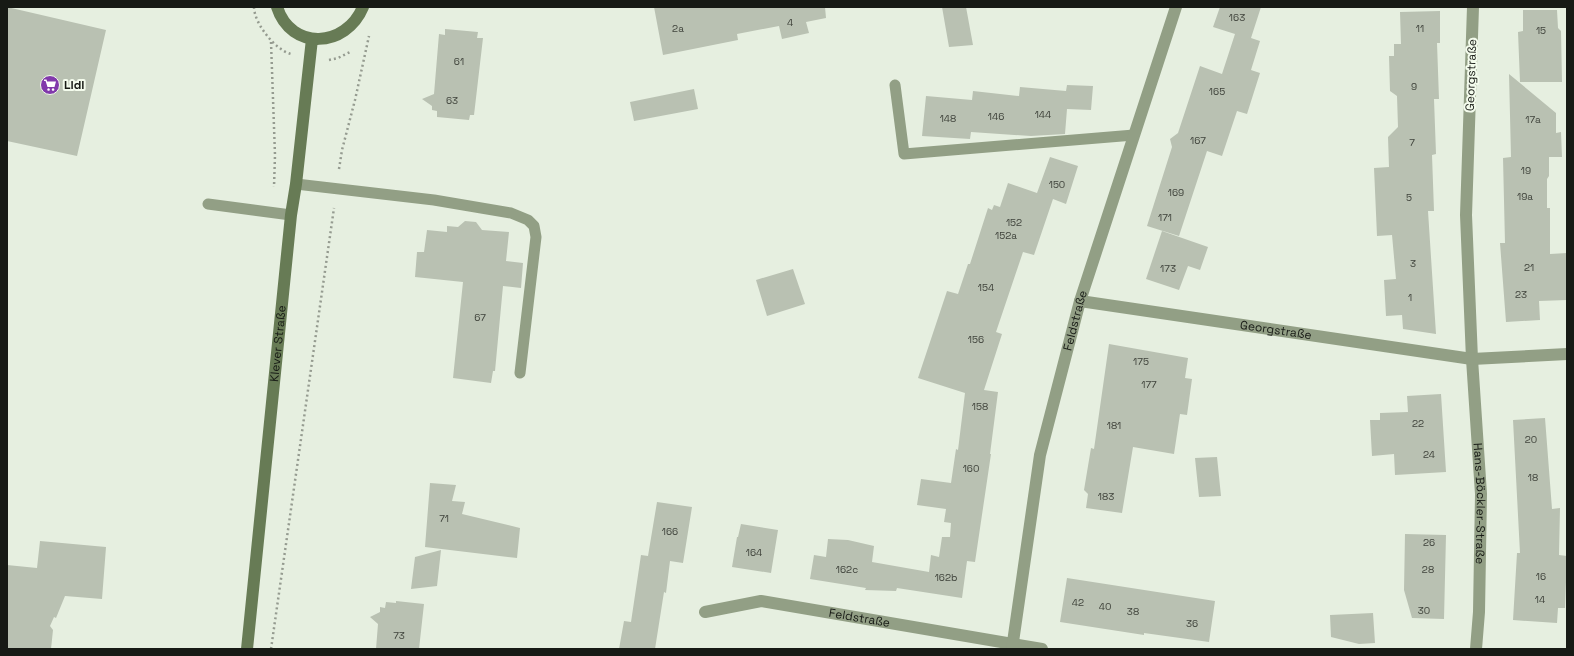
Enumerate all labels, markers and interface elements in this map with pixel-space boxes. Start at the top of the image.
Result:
house number: 163 [1229,11,1245,24]
house number: 4 [787,16,793,29]
house number: 2a [672,22,684,35]
house number: 11 [1416,22,1424,35]
house number: 15 [1536,24,1546,37]
street label: Georgstraße [1462,39,1480,111]
house number: 61 [454,55,464,68]
supermarket icon: Lidl [39,74,61,96]
place label: Lidl [64,77,85,93]
house number: 9 [1411,80,1417,93]
house number: 165 [1209,85,1225,98]
house number: 63 [446,94,458,107]
house number: 144 [1035,108,1051,121]
house number: 146 [988,110,1004,123]
house number: 148 [940,112,956,125]
house number: 17a [1525,113,1541,126]
house number: 167 [1190,134,1206,147]
house number: 7 [1409,136,1415,149]
house number: 19 [1521,164,1531,177]
house number: 150 [1049,178,1065,191]
house number: 169 [1168,186,1184,199]
house number: 19a [1517,190,1533,203]
house number: 5 [1406,191,1412,204]
house number: 171 [1158,211,1172,224]
house number: 152 [1006,216,1022,229]
house number: 152a [995,229,1017,242]
house number: 3 [1410,257,1416,270]
house number: 21 [1524,261,1534,274]
house number: 173 [1160,262,1176,275]
house number: 154 [978,281,994,294]
street label: Feldstraße [1059,288,1091,352]
house number: 23 [1515,288,1527,301]
house number: 1 [1408,291,1412,304]
street label: Klever Straße [266,305,290,383]
house number: 67 [474,311,486,324]
street label: Georgstraße [1239,317,1313,343]
house number: 156 [968,333,984,346]
house number: 175 [1133,355,1149,368]
house number: 177 [1141,378,1157,391]
house number: 158 [972,400,988,413]
house number: 22 [1412,417,1424,430]
house number: 181 [1107,419,1121,432]
house number: 20 [1525,433,1537,446]
street label: Hans-Böckler-Straße [1470,442,1489,564]
house number: 24 [1423,448,1435,461]
house number: 160 [963,462,979,475]
house number: 18 [1528,471,1538,484]
house number: 183 [1098,490,1114,503]
house number: 71 [439,512,449,525]
house number: 166 [662,525,678,538]
house number: 26 [1423,536,1435,549]
house number: 164 [746,546,762,559]
house number: 162c [836,563,858,576]
house number: 28 [1422,563,1434,576]
house number: 16 [1536,570,1546,583]
house number: 162b [935,571,957,584]
house number: 14 [1535,593,1545,606]
house number: 42 [1072,596,1084,609]
house number: 40 [1099,600,1111,613]
house number: 30 [1418,604,1430,617]
street label: Feldstraße [828,605,891,631]
house number: 38 [1127,605,1139,618]
house number: 36 [1186,617,1198,630]
house number: 73 [393,629,405,642]

